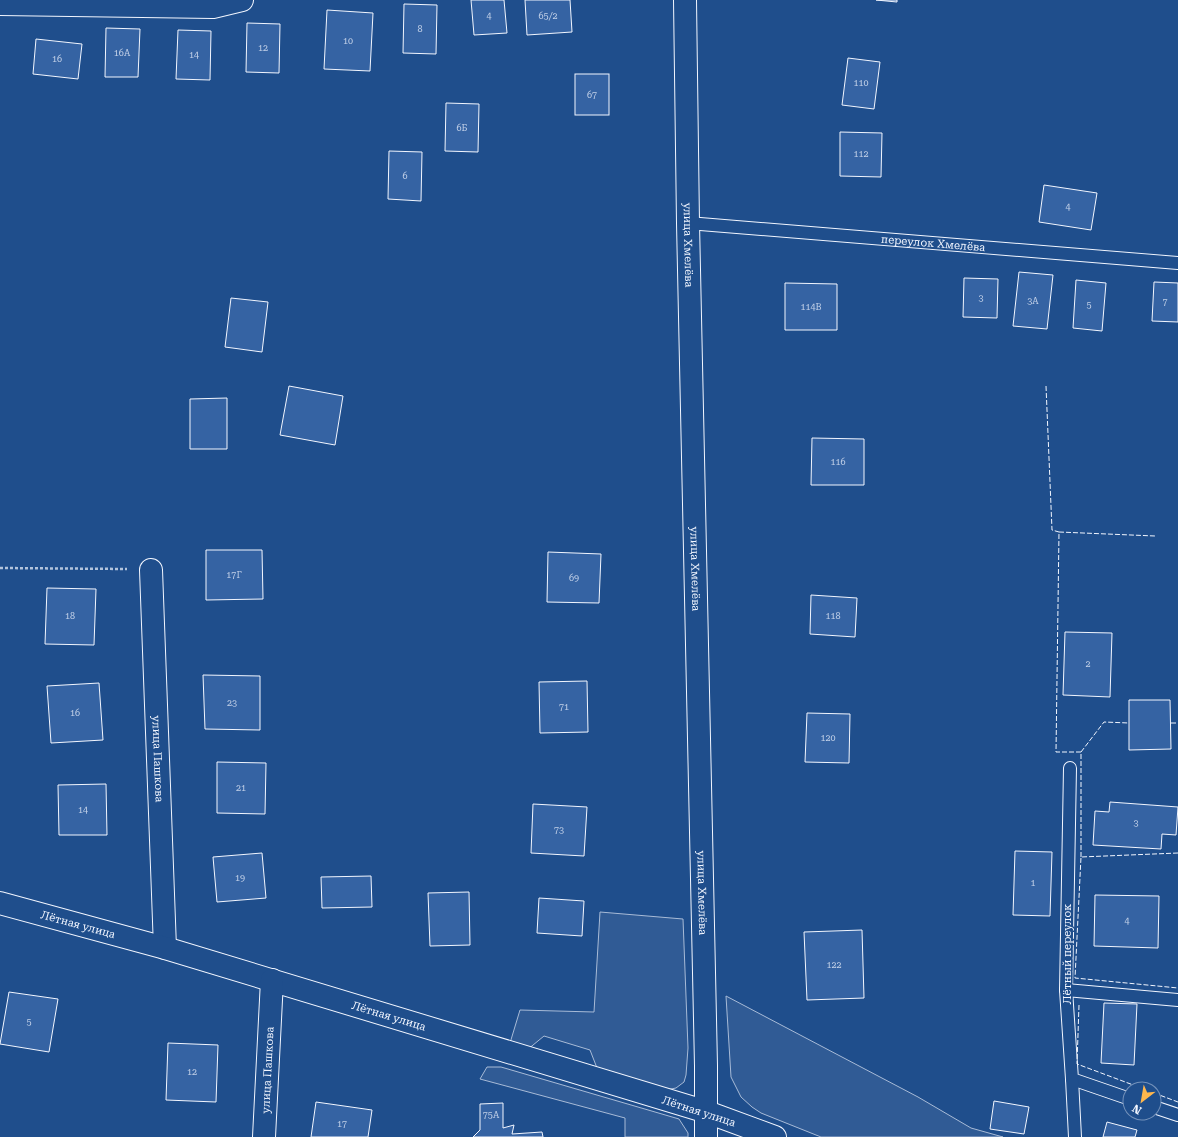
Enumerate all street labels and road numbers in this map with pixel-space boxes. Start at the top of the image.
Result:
street label: улица Хмелёва [681,203,695,288]
street label: переулок Хмелёва [881,233,986,254]
street label: улица Хмелёва [687,526,702,611]
street label: улица Пашкова [149,715,166,803]
street label: улица Хмелёва [694,850,709,935]
street label: Лётный переулок [1061,904,1074,1004]
street label: Лётная улица [39,908,117,941]
street label: Лётная улица [350,999,427,1034]
street label: улица Пашкова [259,1026,277,1114]
street label: Лётная улица [660,1093,737,1130]

